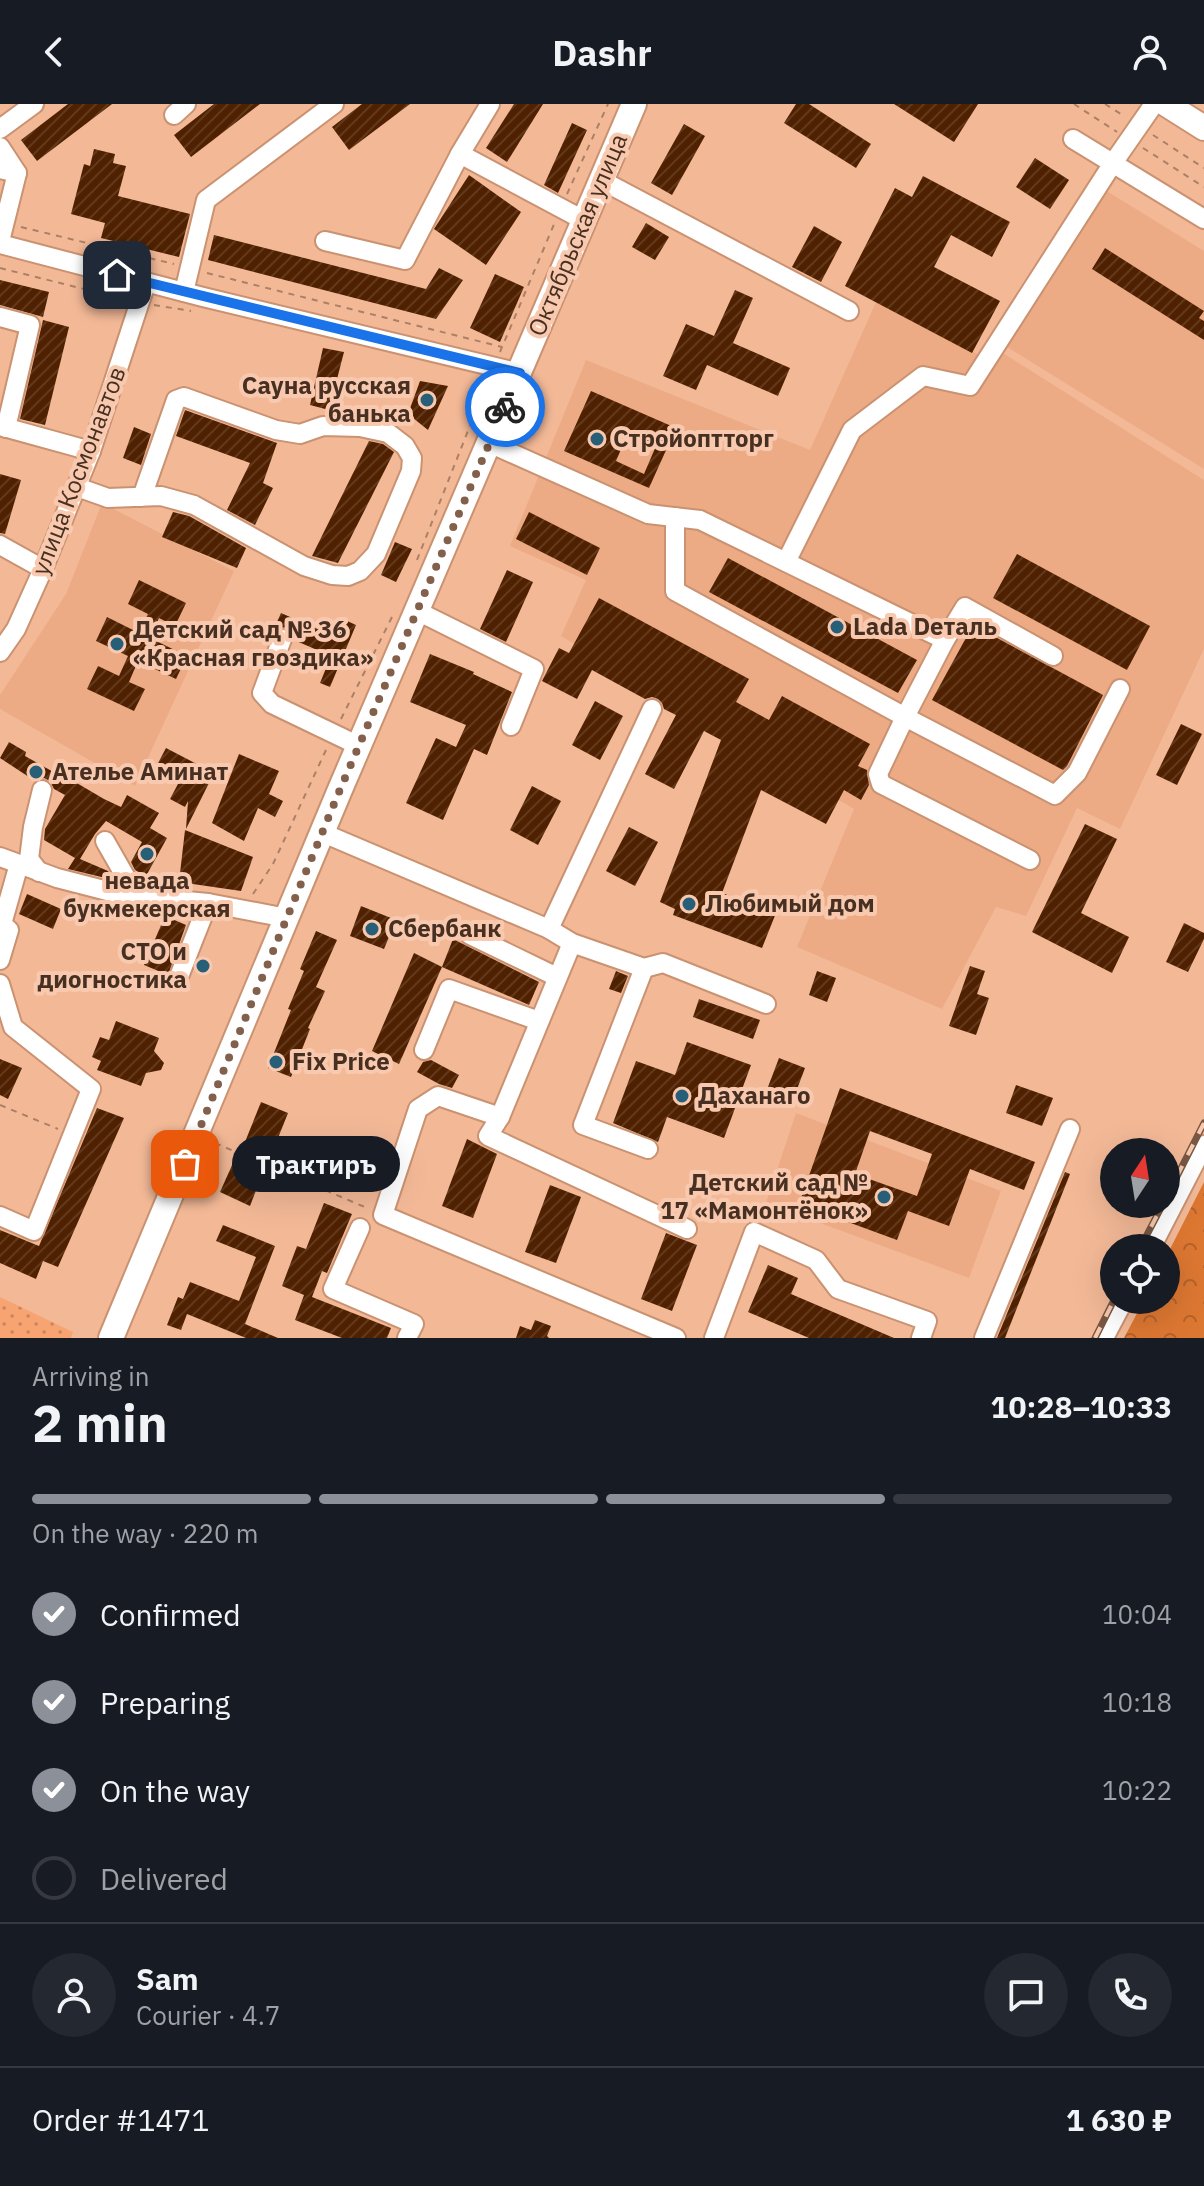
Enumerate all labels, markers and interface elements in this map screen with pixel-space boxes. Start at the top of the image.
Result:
text: Dashr [552,29,652,76]
icon: back [32,30,76,74]
icon: person [1128,30,1172,74]
street label: Октябрьская улица [520,128,634,341]
pin [83,241,151,309]
icon: home [95,253,139,297]
street label: улица Космонавтов [24,362,133,580]
courier [465,367,545,447]
place label: Сауна русская банька [242,369,411,429]
icon: bike [483,385,527,429]
marker: Сауна русская банька [418,391,436,409]
place label: Стройоптторг [613,422,774,454]
marker: Стройоптторг [588,430,606,448]
place label: Lada Dеталь [853,610,997,642]
place label: Детский сад № 36 «Красная гвоздика» [133,613,373,673]
marker: Lada Dеталь [828,618,846,636]
marker: Детский сад № 36 «Красная гвоздика» [108,635,126,653]
place label: Ателье Аминат [52,755,228,787]
marker: Ателье Аминат [27,763,45,781]
marker: невада букмекерская [138,845,156,863]
place label: невада букмекерская [63,864,231,924]
place label: Любимый дом [705,887,875,919]
marker: Любимый дом [680,895,698,913]
place label: Сбербанк [388,912,501,944]
marker: Сбербанк [363,920,381,938]
place label: СТО и диогностика [37,935,187,995]
marker: СТО и диогностика [194,957,212,975]
place label: Fix Price [292,1045,390,1077]
marker: Fix Price [267,1053,285,1071]
place label: Даханаго [698,1079,811,1111]
marker: Даханаго [673,1087,691,1105]
pin [151,1130,219,1198]
callout: Трактиръ [233,1136,401,1192]
north arrow [1100,1138,1180,1218]
map controls [1100,1138,1180,1314]
icon: bag [163,1142,207,1186]
text: Трактиръ [255,1147,377,1181]
place label: Детский сад № 17 «Мамонтёнок» [660,1166,868,1226]
marker: Детский сад № 17 «Мамонтёнок» [875,1188,893,1206]
button: locate [1100,1234,1180,1314]
text: Arriving in [32,1359,149,1393]
text: 10:28–10:33 [991,1387,1172,1426]
text: 2 min [32,1389,168,1456]
text: On the way · 220 m [32,1516,258,1550]
icon: check [32,1592,76,1636]
text: Confirmed [100,1595,241,1634]
text: 10:04 [1102,1597,1172,1631]
icon: check [32,1680,76,1724]
text: Preparing [100,1683,230,1722]
text: 10:18 [1102,1685,1172,1719]
icon: check [32,1768,76,1812]
text: On the way [100,1771,250,1810]
text: 10:22 [1102,1773,1172,1807]
text: Delivered [100,1859,228,1898]
button: person [32,1953,116,2037]
button: chat [984,1953,1068,2037]
button: phone [1088,1953,1172,2037]
text: Sam [136,1959,199,1998]
text: Courier · 4.7 [136,1998,280,2032]
text: Order #1471 [32,2100,209,2139]
text: 1 630 ₽ [1066,2100,1172,2139]

